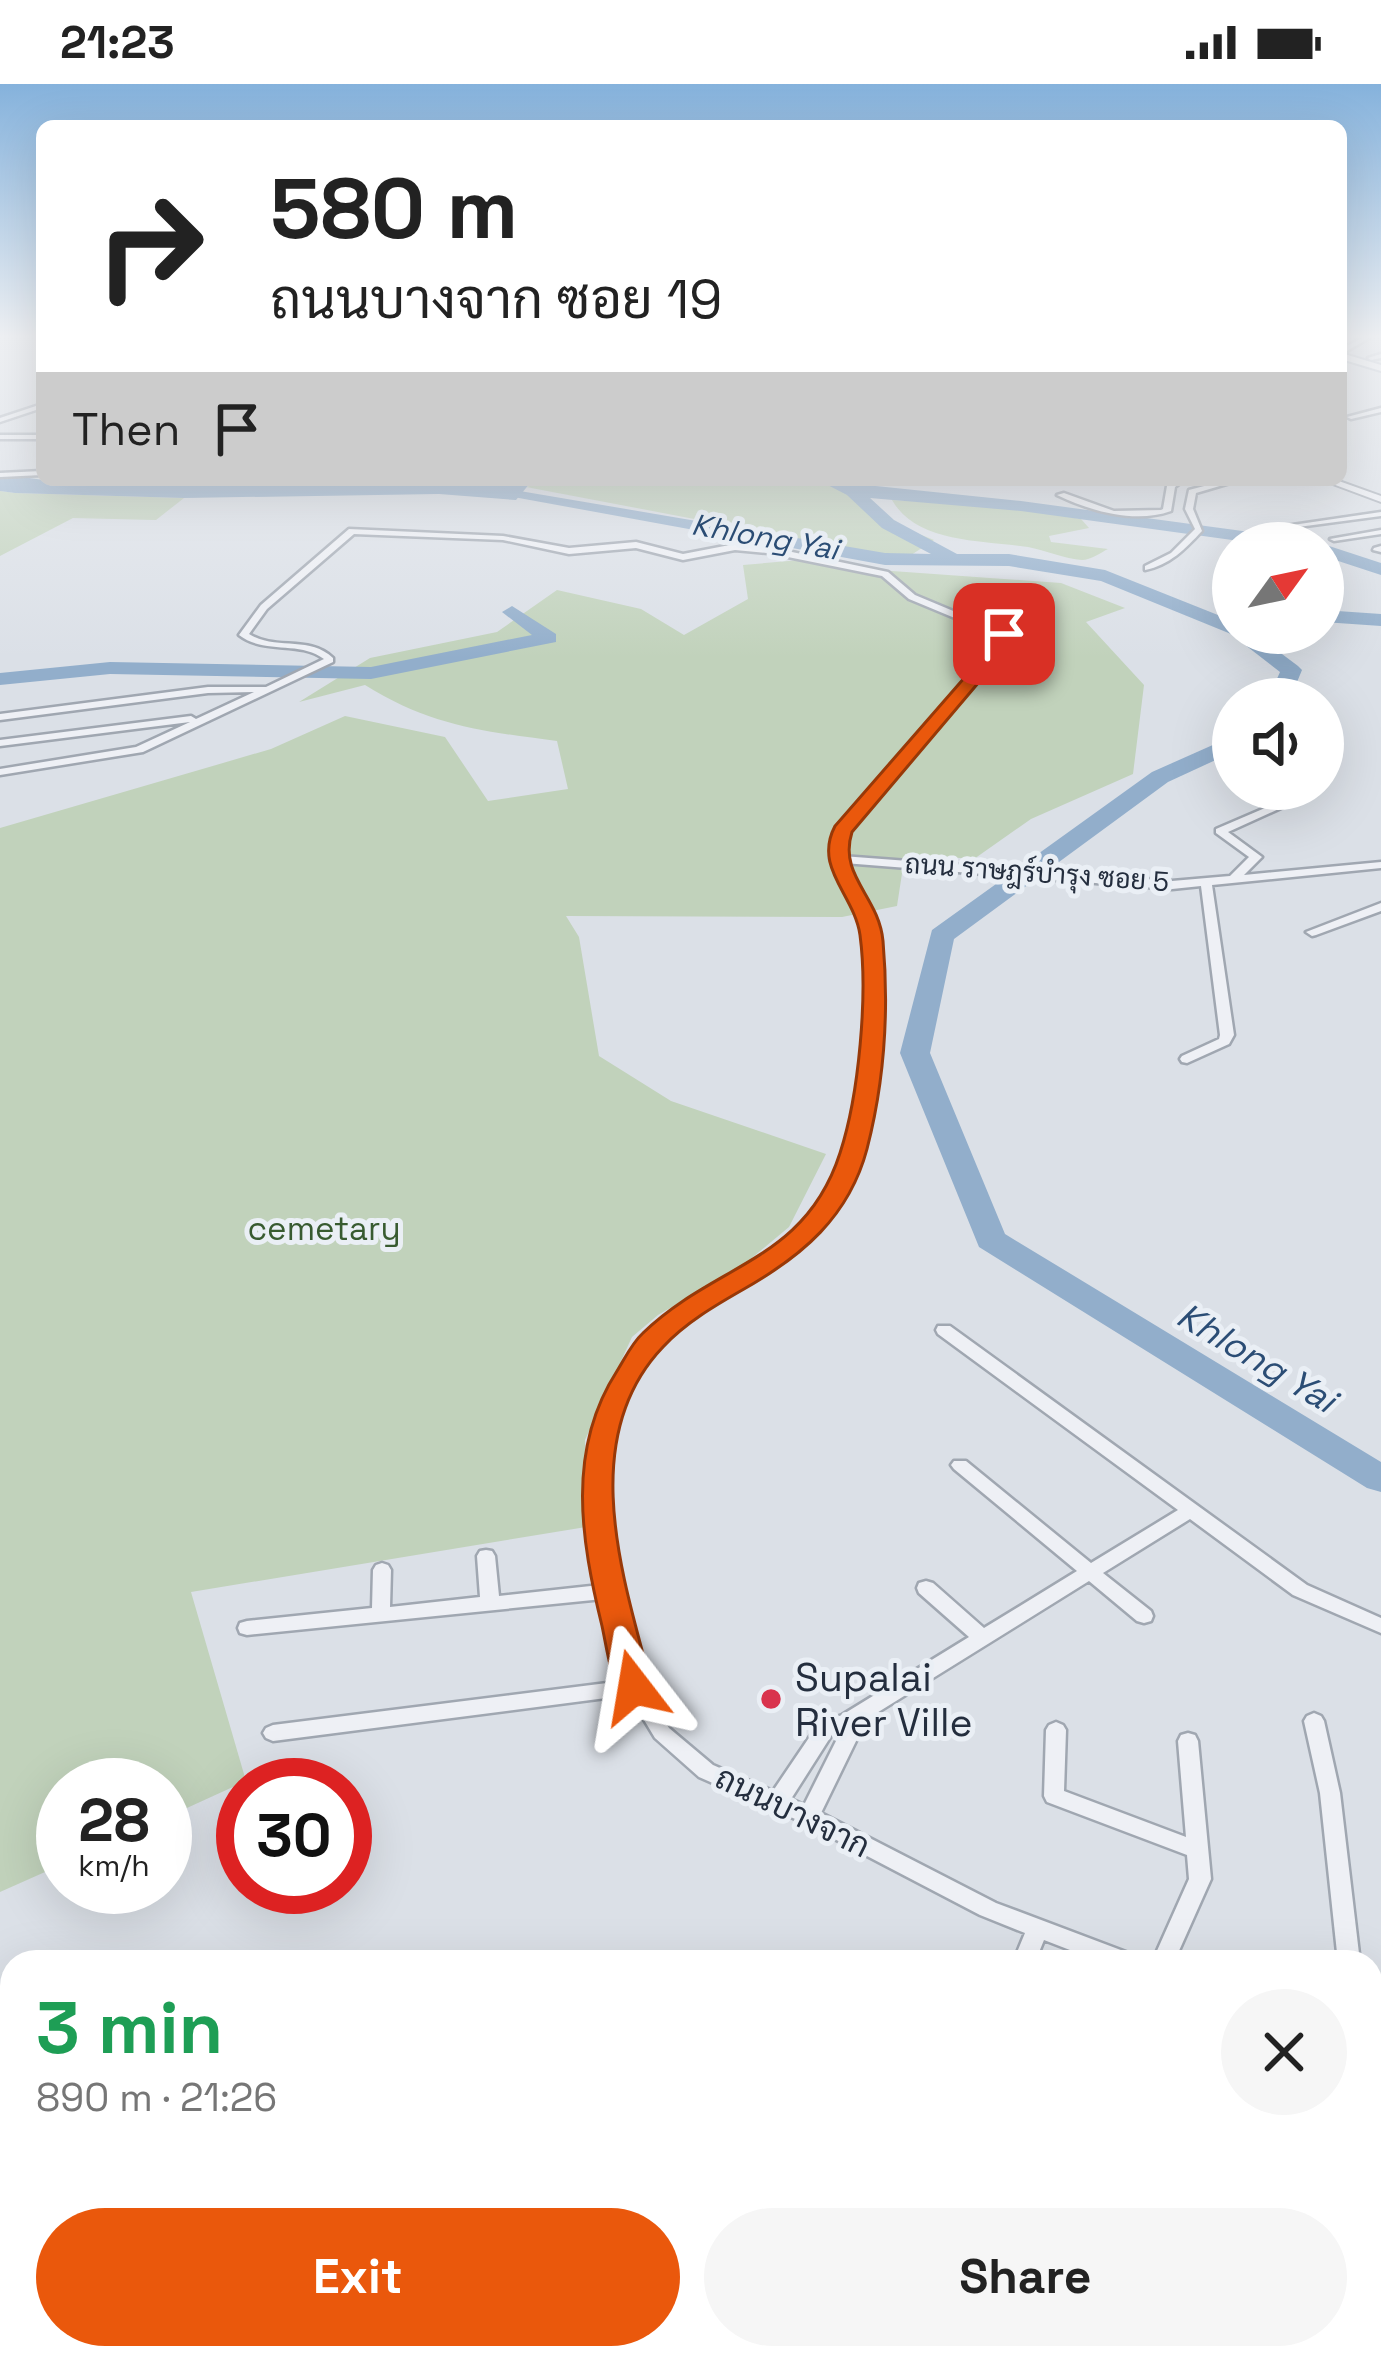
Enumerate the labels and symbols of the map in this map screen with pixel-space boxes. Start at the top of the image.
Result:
water label: Khlong Yai [689,504,845,569]
north arrow [1212,522,1344,654]
pin [953,583,1055,685]
street label: ถนน ราษฎร์บำรุง ซอย 5 [904,846,1170,901]
park label: cemetary [247,1208,401,1250]
water label: Khlong Yai [1169,1292,1348,1425]
position arrow [571,1624,697,1750]
place label: Supalai River Ville [795,1653,973,1747]
marker: Supalai River Ville [758,1686,784,1712]
street label: ถนนบางจาก [708,1756,877,1867]
speed limit sign: 30 [216,1758,372,1914]

